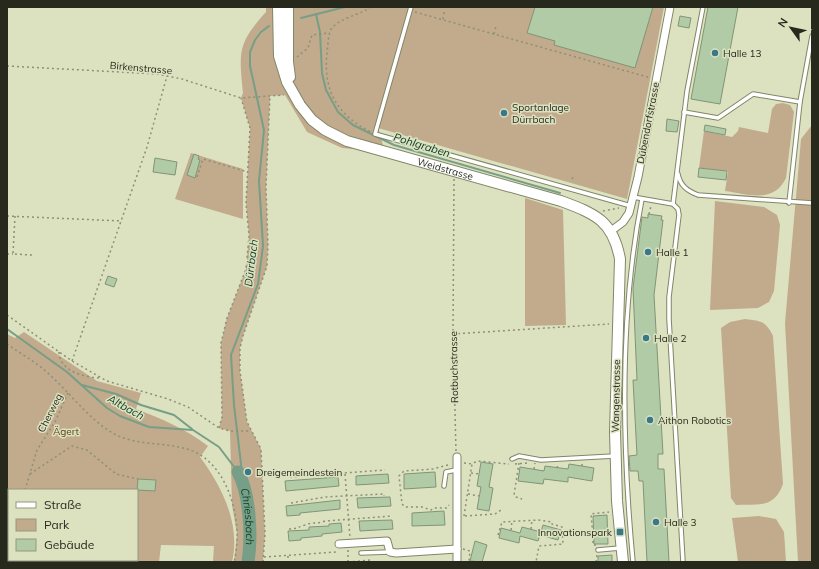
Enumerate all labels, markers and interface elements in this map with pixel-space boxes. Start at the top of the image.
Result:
north arrow [771,8,811,48]
text: N [774,15,791,30]
place label: Halle 13 [723,47,761,60]
marker: Halle 13 [710,48,720,58]
street label: Birkenstrasse [109,59,173,77]
street label: Dübendorfstrasse [634,81,662,165]
place label: Sportanlage Dürrbach [512,101,569,126]
marker: Sportanlage Dürrbach [499,108,509,118]
water label: Pohlgraben [392,130,452,160]
street label: Weidstrasse [416,155,475,183]
water label: Dürrbach [241,239,261,287]
place label: Halle 1 [656,246,688,259]
marker: Halle 1 [643,247,653,257]
street label: Rotbuchstrasse [447,331,461,403]
place label: Halle 2 [654,332,686,345]
marker: Halle 2 [641,333,651,343]
street label: Wangenstrasse [609,359,623,433]
street label: Cherweg [35,391,65,435]
water label: Altbach [104,391,147,423]
place label: Aithon Robotics [658,414,731,427]
marker: Aithon Robotics [645,415,655,425]
park label: Ägert [53,425,80,438]
place label: Dreigemeindestein [256,466,342,479]
marker: Dreigemeindestein [243,467,253,477]
water label: Chriesbach [238,487,257,545]
legend [8,489,138,561]
text: Straße [44,497,81,512]
place label: Halle 3 [664,516,696,529]
text: Park [44,517,70,532]
marker: Halle 3 [651,517,661,527]
place label: Innovationspark [538,526,613,539]
marker: Innovationspark [615,527,625,537]
text: Gebäude [44,537,94,552]

